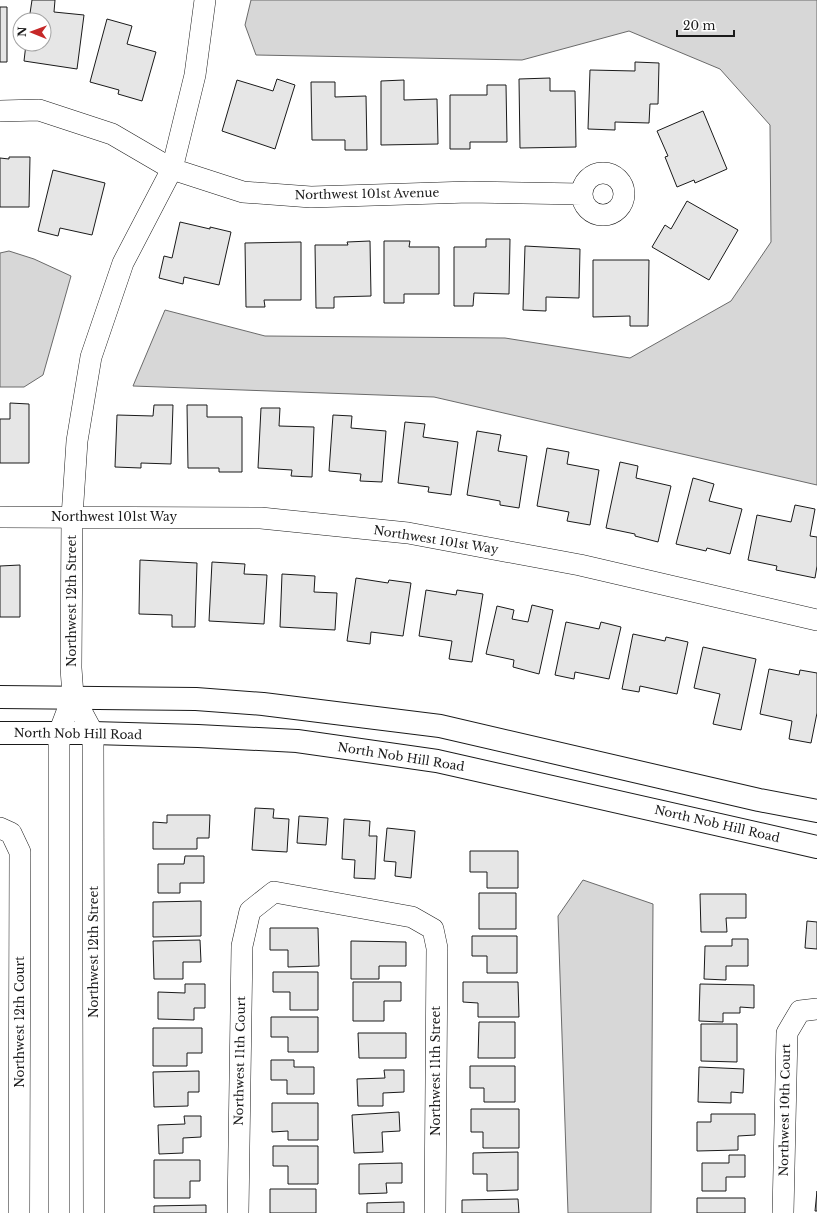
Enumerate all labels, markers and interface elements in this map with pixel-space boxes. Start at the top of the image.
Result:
north arrow [12,12,52,52]
scale bar [677,12,734,38]
text: 20 m [683,18,715,33]
text: N [15,26,29,37]
street label: Northwest 101st Avenue [294,185,440,202]
street label: Northwest 101st Way [51,509,177,524]
street label: Northwest 101st Way [373,522,500,557]
street label: Northwest 12th Street [64,535,79,667]
street label: North Nob Hill Road [14,725,142,742]
street label: North Nob Hill Road [337,739,466,774]
street label: North Nob Hill Road [653,802,781,845]
street label: Northwest 12th Street [86,886,101,1018]
street label: Northwest 12th Court [12,956,27,1088]
street label: Northwest 11th Court [231,996,248,1126]
street label: Northwest 11th Street [428,1006,443,1136]
street label: Northwest 10th Court [776,1043,793,1177]

